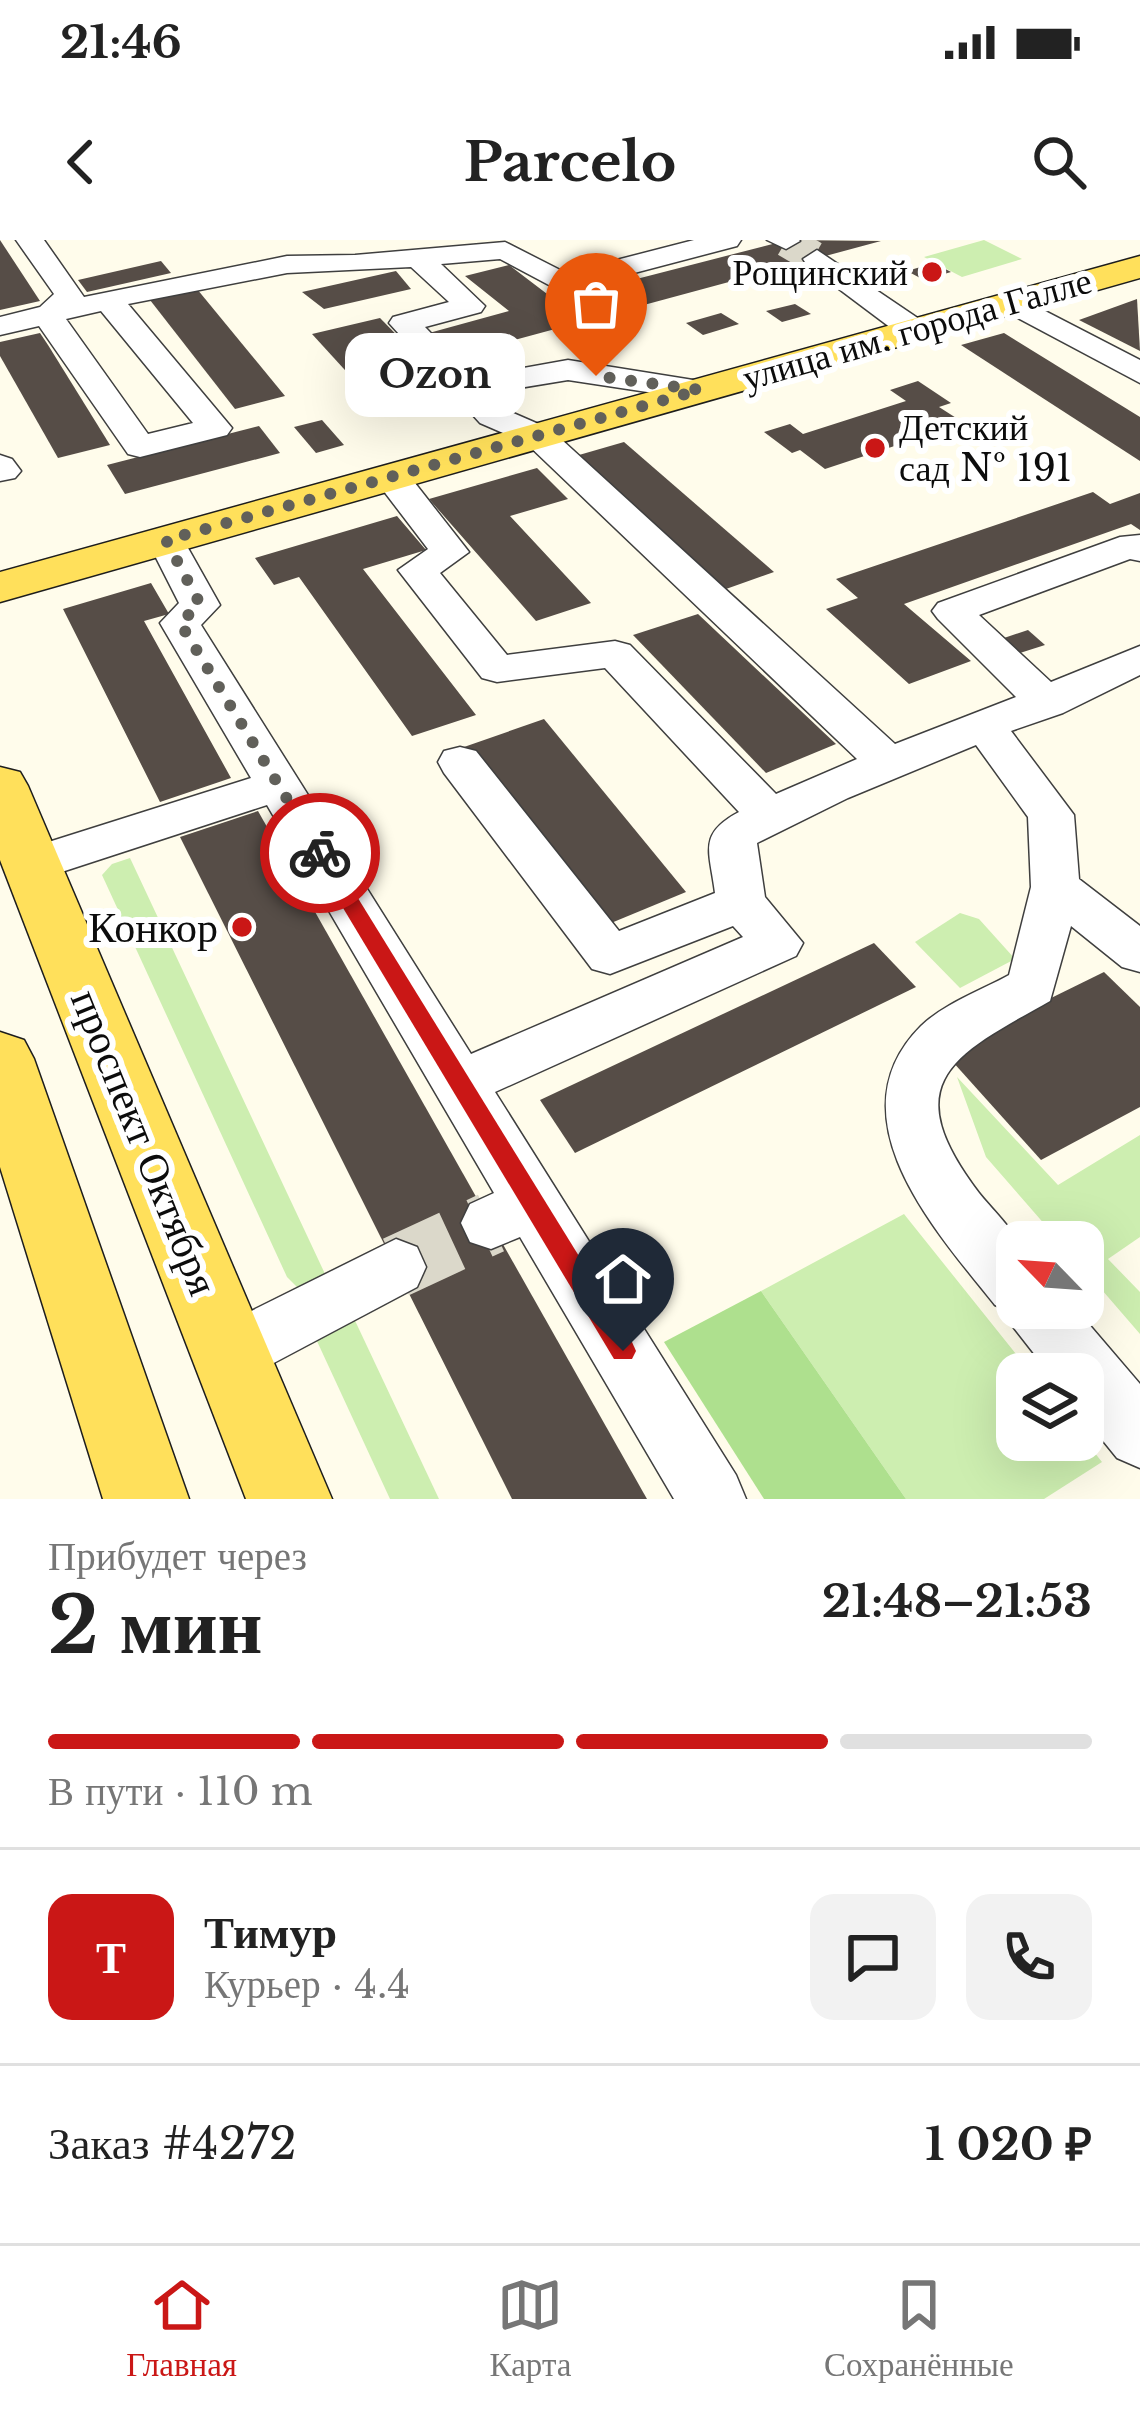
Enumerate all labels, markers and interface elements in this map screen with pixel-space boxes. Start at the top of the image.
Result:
text: 21:46 [60,14,182,70]
icon: back [48,129,114,195]
text: Parcelo [464,129,676,196]
icon: search [1026,129,1092,195]
place label: Рощинский [733,250,908,295]
pin [545,253,647,376]
street label: улица им. города Галле [737,258,1097,400]
marker: Рощинский [919,259,945,285]
icon: bag [563,271,629,337]
callout: Ozon [344,334,524,418]
text: Ozon [379,350,491,399]
place label: Детский сад № 191 [899,405,1072,491]
marker: Детский сад № 191 [862,435,888,461]
courier [260,793,380,913]
icon: bike [287,820,353,886]
place label: Конкор [88,901,218,953]
marker: Конкор [229,914,255,940]
street label: проспект Октября [60,982,230,1302]
north arrow [996,1221,1104,1329]
map controls [996,1221,1104,1461]
pin [572,1228,674,1351]
icon: home [590,1246,656,1312]
button: layers [996,1353,1104,1461]
text: Прибудет через [48,1532,307,1581]
text: 21:48–21:53 [822,1573,1092,1629]
text: 2 мин [48,1577,263,1674]
text: В пути · 110 m [48,1767,313,1816]
button: chat [810,1894,936,2020]
button: phone [966,1894,1092,2020]
text: Тимур [204,1904,337,1960]
text: Т [96,1929,126,1985]
text: Курьер · 4.4 [204,1960,410,2009]
text: Заказ #4272 [48,2115,297,2171]
text: 1 020 ₽ [925,2116,1092,2172]
tab: Главная [126,2272,237,2385]
tab: Карта [490,2272,571,2385]
tab: Сохранённые [824,2272,1014,2385]

